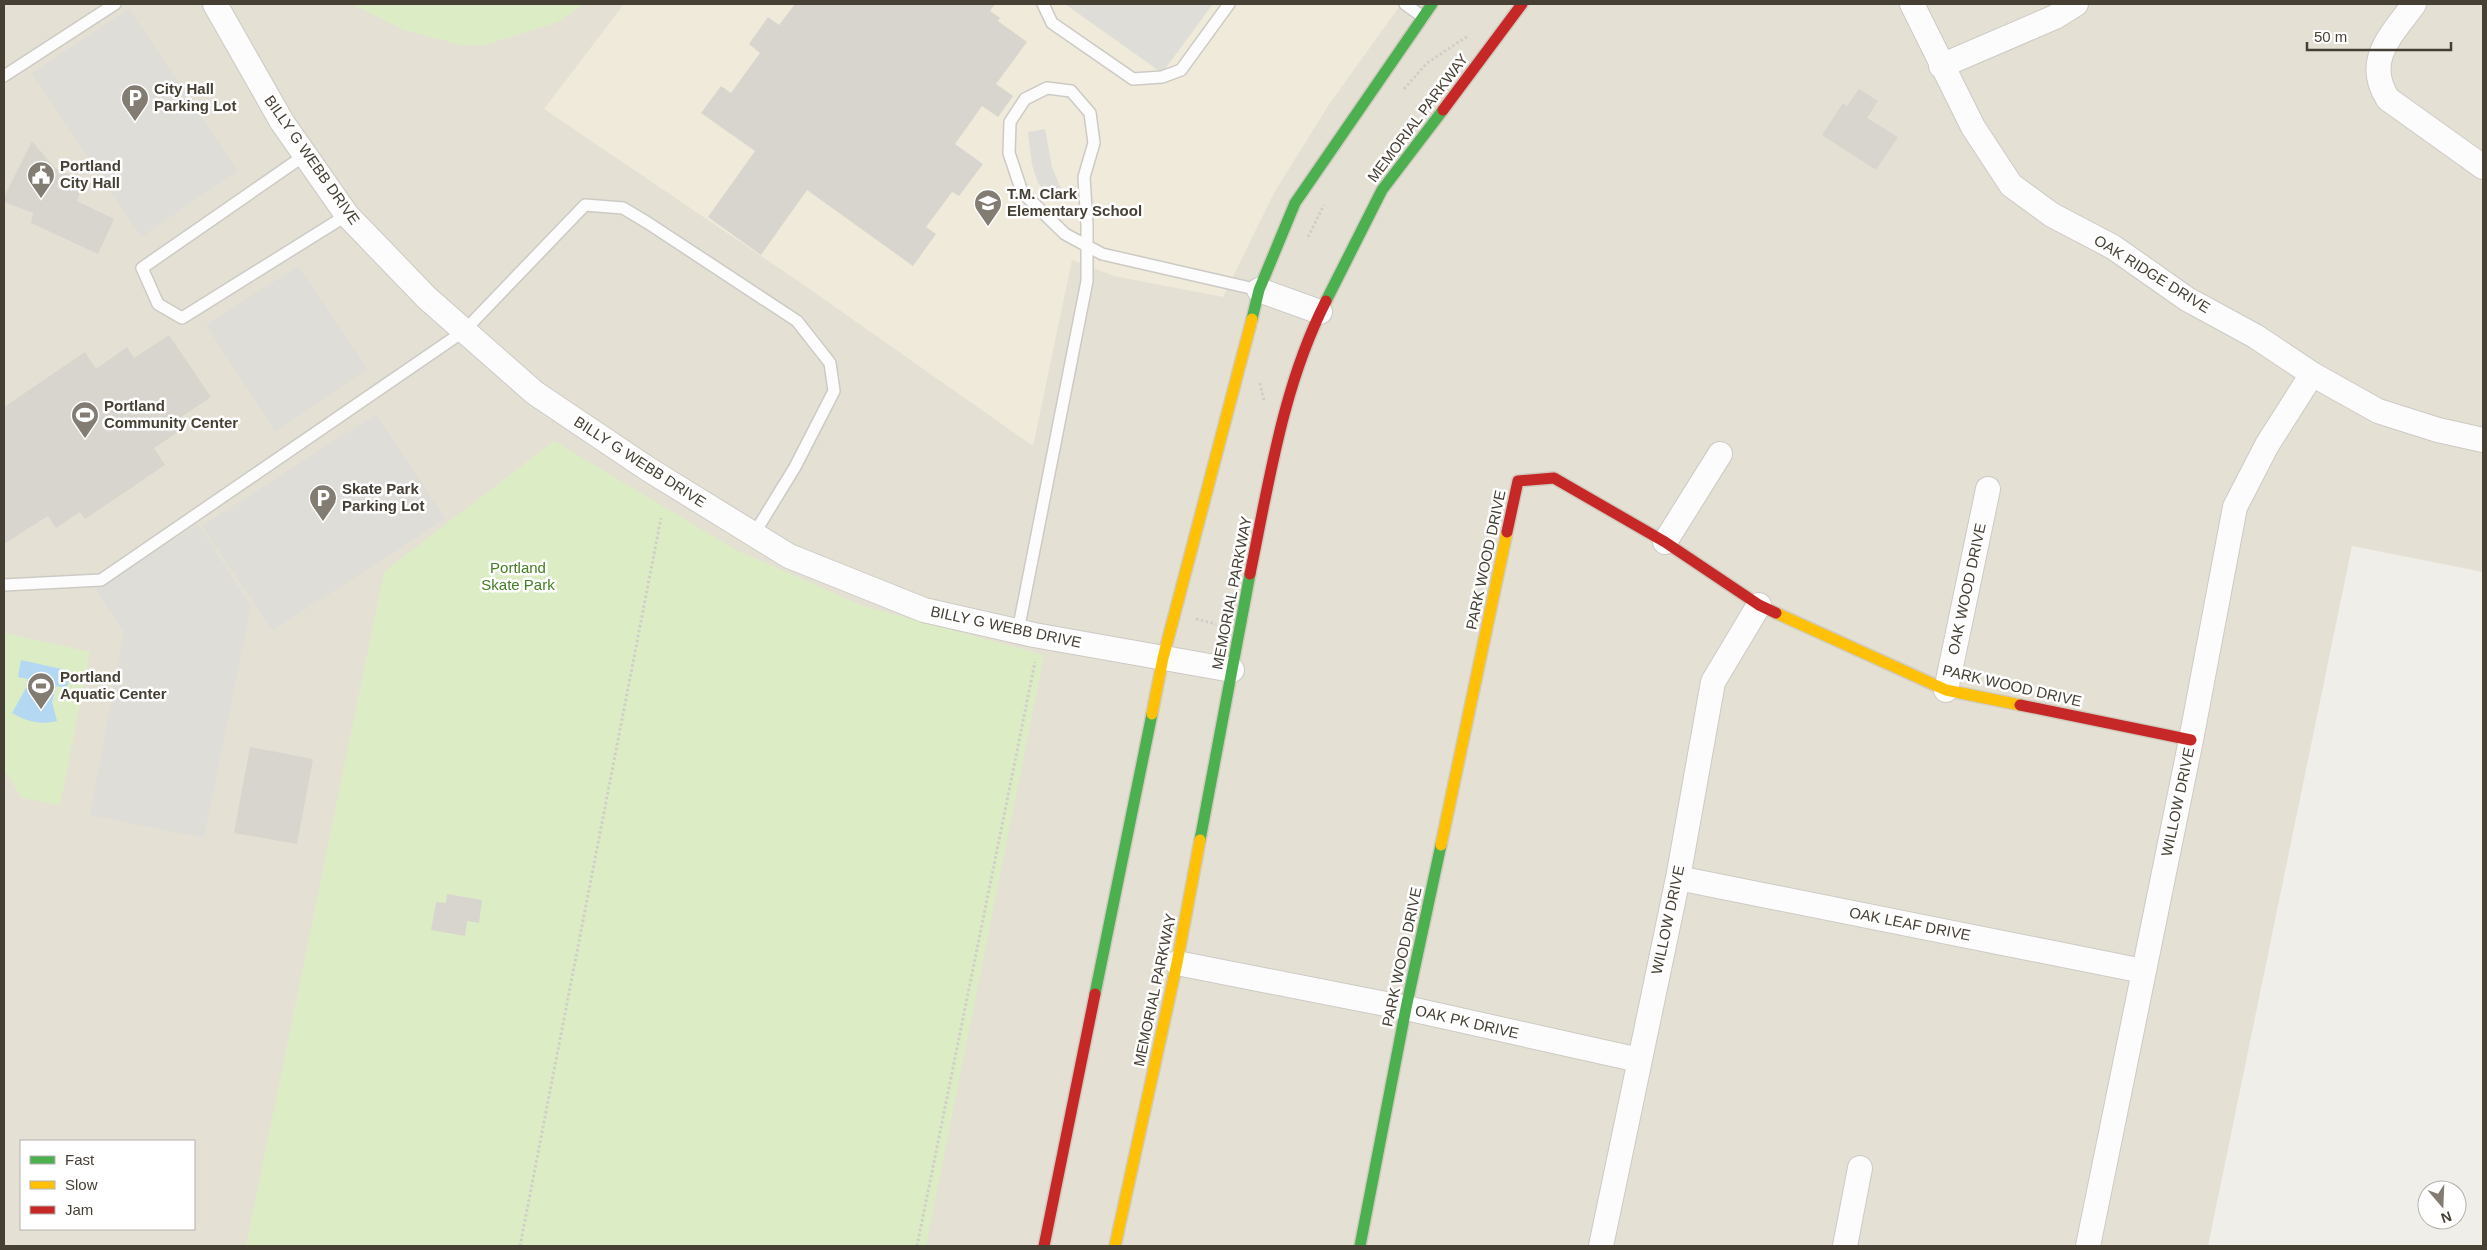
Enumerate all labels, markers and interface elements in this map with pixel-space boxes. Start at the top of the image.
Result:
scale bar [2307,20,2451,52]
text: 50 m [2314,28,2347,45]
street label: MEMORIAL PARKWAY [1364,50,1471,185]
place label: City Hall Parking Lot [154,80,237,114]
parking icon: City Hall Parking Lot [120,83,150,122]
street label: BILLY G WEBB DRIVE [261,92,363,228]
place label: Portland City Hall [60,157,121,191]
public building icon: Portland City Hall [26,160,56,199]
place label: T.M. Clark Elementary School [1007,185,1142,219]
school or university icon: T.M. Clark Elementary School [973,188,1003,227]
street label: OAK RIDGE DRIVE [2091,231,2213,316]
place label: Portland Community Center [104,397,238,431]
sports icon: Portland Community Center [70,400,100,439]
street label: BILLY G WEBB DRIVE [571,413,709,511]
place label: Skate Park Parking Lot [342,480,425,514]
parking icon: Skate Park Parking Lot [308,483,338,522]
street label: PARK WOOD DRIVE [1462,489,1509,631]
street label: MEMORIAL PARKWAY [1208,515,1255,671]
street label: OAK WOOD DRIVE [1944,522,1989,656]
park label: Portland Skate Park [481,559,555,593]
street label: BILLY G WEBB DRIVE [929,602,1083,651]
street label: PARK WOOD DRIVE [1941,661,2083,710]
place label: Portland Aquatic Center [60,668,167,702]
sports icon: Portland Aquatic Center [26,671,56,710]
street label: WILLOW DRIVE [2158,746,2197,858]
street label: WILLOW DRIVE [1648,864,1687,976]
street label: PARK WOOD DRIVE [1378,886,1425,1028]
street label: OAK LEAF DRIVE [1848,903,1972,944]
street label: MEMORIAL PARKWAY [1130,912,1179,1068]
street label: OAK PK DRIVE [1414,1001,1521,1042]
legend [20,1140,195,1230]
text: Fast [65,1151,95,1168]
text: Slow [65,1176,98,1193]
north arrow [2417,1180,2467,1230]
text: Jam [65,1201,93,1218]
text: N [2439,1208,2454,1227]

